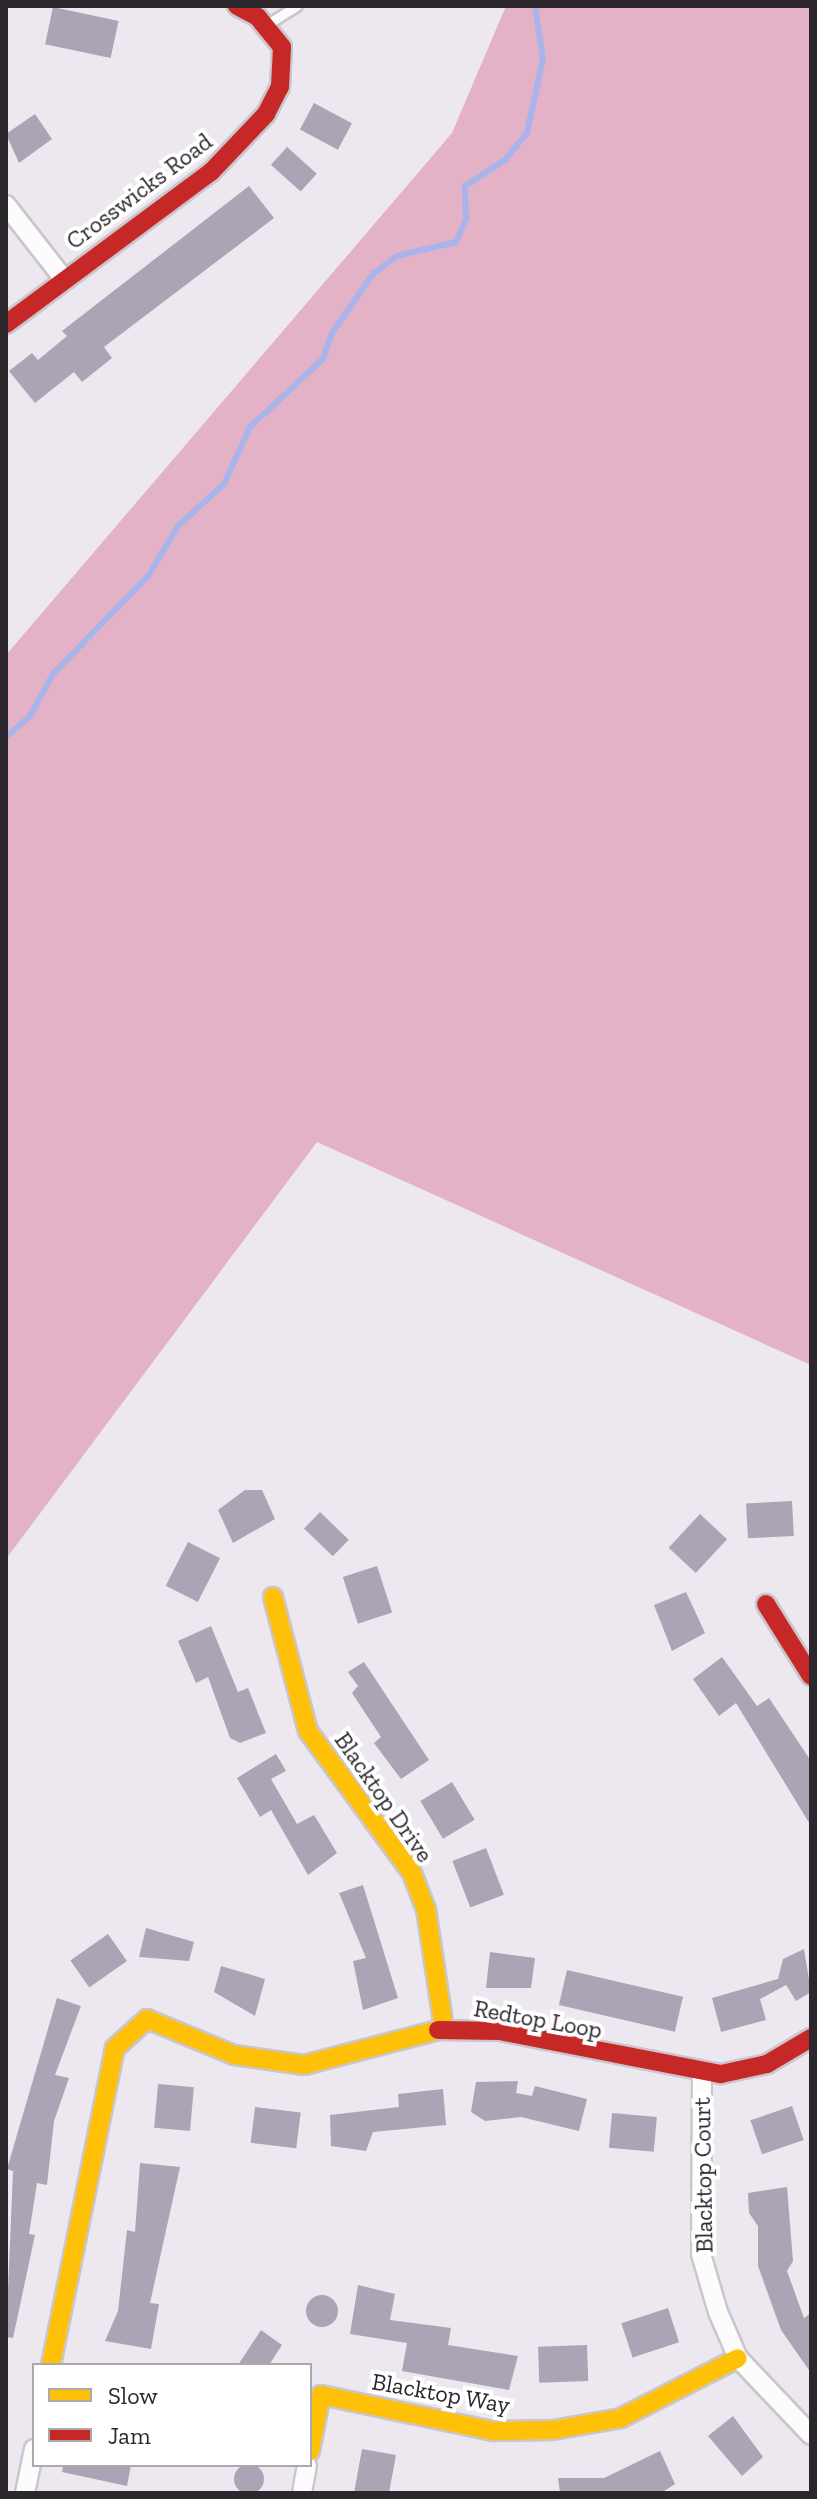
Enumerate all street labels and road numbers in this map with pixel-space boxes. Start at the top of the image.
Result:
street label: Crosswicks Road [60,127,218,255]
street label: Blacktop Drive [329,1726,439,1868]
street label: Redtop Loop [472,1994,604,2044]
street label: Blacktop Court [687,2097,719,2253]
street label: Blacktop Way [369,2367,513,2419]

